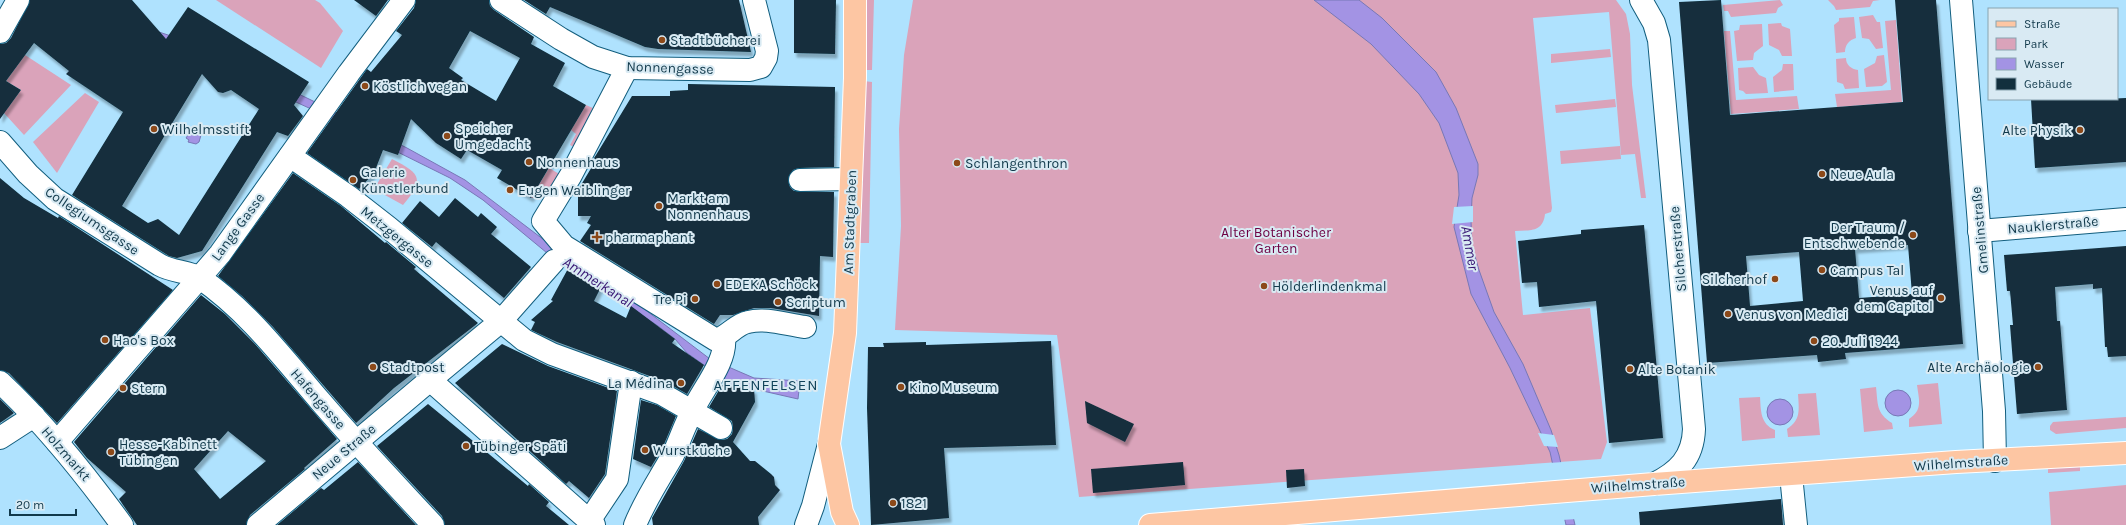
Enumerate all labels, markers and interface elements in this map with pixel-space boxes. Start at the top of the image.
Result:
legend [1988,8,2118,100]
text: Straße [2024,17,2060,31]
place label: Stadtbücherei [670,32,761,49]
marker: Stadtbücherei [657,35,667,45]
text: Park [2024,37,2049,51]
text: Wasser [2024,57,2065,71]
street label: Nonnengasse [626,58,714,78]
text: Gebäude [2024,77,2072,91]
place label: Köstlich vegan [373,78,467,95]
marker: Köstlich vegan [360,81,370,91]
place label: Speicher Umgedacht [455,120,529,153]
place label: Wilhelmsstift [162,121,249,138]
place label: Alte Physik [2002,122,2072,139]
marker: Wilhelmsstift [149,124,159,134]
marker: Alte Physik [2075,125,2085,135]
marker: Speicher Umgedacht [442,131,452,141]
place label: Nonnenhaus [537,154,619,171]
place label: Schlangenthron [965,155,1068,172]
marker: Nonnenhaus [524,157,534,167]
marker: Schlangenthron [952,158,962,168]
place label: Galerie Künstlerbund [361,164,449,197]
place label: Neue Aula [1830,166,1894,183]
marker: Neue Aula [1817,169,1827,179]
street label: Am Stadtgraben [840,170,860,274]
marker: Galerie Künstlerbund [348,175,358,185]
place label: Eugen Waiblinger [518,182,631,199]
street label: Collegiumsgasse [42,183,142,259]
marker: Eugen Waiblinger [505,185,515,195]
street label: Gmelinstraße [1968,186,1992,274]
street label: Lange Gasse [208,190,268,264]
place label: Markt am Nonnenhaus [667,190,749,223]
marker: Markt am Nonnenhaus [654,201,664,211]
street label: Metzgergasse [357,203,437,271]
street label: Silcherstraße [1666,206,1690,292]
street label: Nauklerstraße [2007,213,2099,237]
place label: Der Traum / Entschwebende [1804,219,1905,252]
park label: Alter Botanischer Garten [1221,224,1332,257]
water label: Ammer [1457,224,1483,273]
place label: pharmaphant [605,229,693,246]
marker: Der Traum / Entschwebende [1908,230,1918,240]
marker: pharmaphant [592,232,602,242]
water label: Ammerkanal [560,253,637,311]
place label: Campus Tal [1830,262,1904,279]
marker: Campus Tal [1817,265,1827,275]
place label: Silcherhof [1702,271,1767,288]
marker: Silcherhof [1770,274,1780,284]
place label: EDEKA Schöck [725,276,817,293]
place label: Hölderlindenkmal [1272,278,1387,295]
marker: EDEKA Schöck [712,279,722,289]
marker: Hölderlindenkmal [1259,281,1269,291]
place label: Venus auf dem Capitol [1856,282,1933,315]
place label: Tre Pi [654,291,687,308]
marker: Venus auf dem Capitol [1936,293,1946,303]
marker: Tre Pi [690,294,700,304]
place label: Scriptum [786,294,846,311]
marker: Scriptum [773,297,783,307]
place label: Venus von Medici [1736,306,1848,323]
marker: Venus von Medici [1723,309,1733,319]
place label: Hao's Box [113,332,174,349]
place label: 20. Juli 1944 [1822,333,1898,350]
marker: Hao's Box [100,335,110,345]
marker: 20. Juli 1944 [1809,336,1819,346]
place label: Stadtpost [381,359,444,376]
place label: Alte Archäologie [1927,359,2030,376]
place label: Alte Botanik [1638,361,1716,378]
marker: Stadtpost [368,362,378,372]
marker: Alte Archäologie [2033,362,2043,372]
marker: Alte Botanik [1625,364,1635,374]
street label: Hafengasse [287,365,349,433]
place label: La Médina [608,375,673,392]
district label: AFFENFELSEN [713,376,819,394]
marker: La Médina [676,378,686,388]
place label: Kino Museum [909,379,998,396]
place label: Stern [131,380,165,397]
marker: Kino Museum [896,382,906,392]
marker: Stern [118,383,128,393]
street label: Neue Straße [309,420,379,484]
street label: Holzmarkt [38,423,94,485]
place label: Hesse-Kabinett Tübingen [119,436,217,469]
place label: Tübinger Späti [474,438,567,455]
marker: Tübinger Späti [461,441,471,451]
place label: Wurstküche [653,442,731,459]
marker: Wurstküche [640,445,650,455]
marker: Hesse-Kabinett Tübingen [106,447,116,457]
street label: Wilhelmstraße [1913,451,2009,475]
street label: Wilhelmstraße [1590,473,1686,497]
scale bar [10,491,76,517]
place label: 1821 [901,495,927,512]
text: 20 m [16,498,44,512]
marker: 1821 [888,498,898,508]

